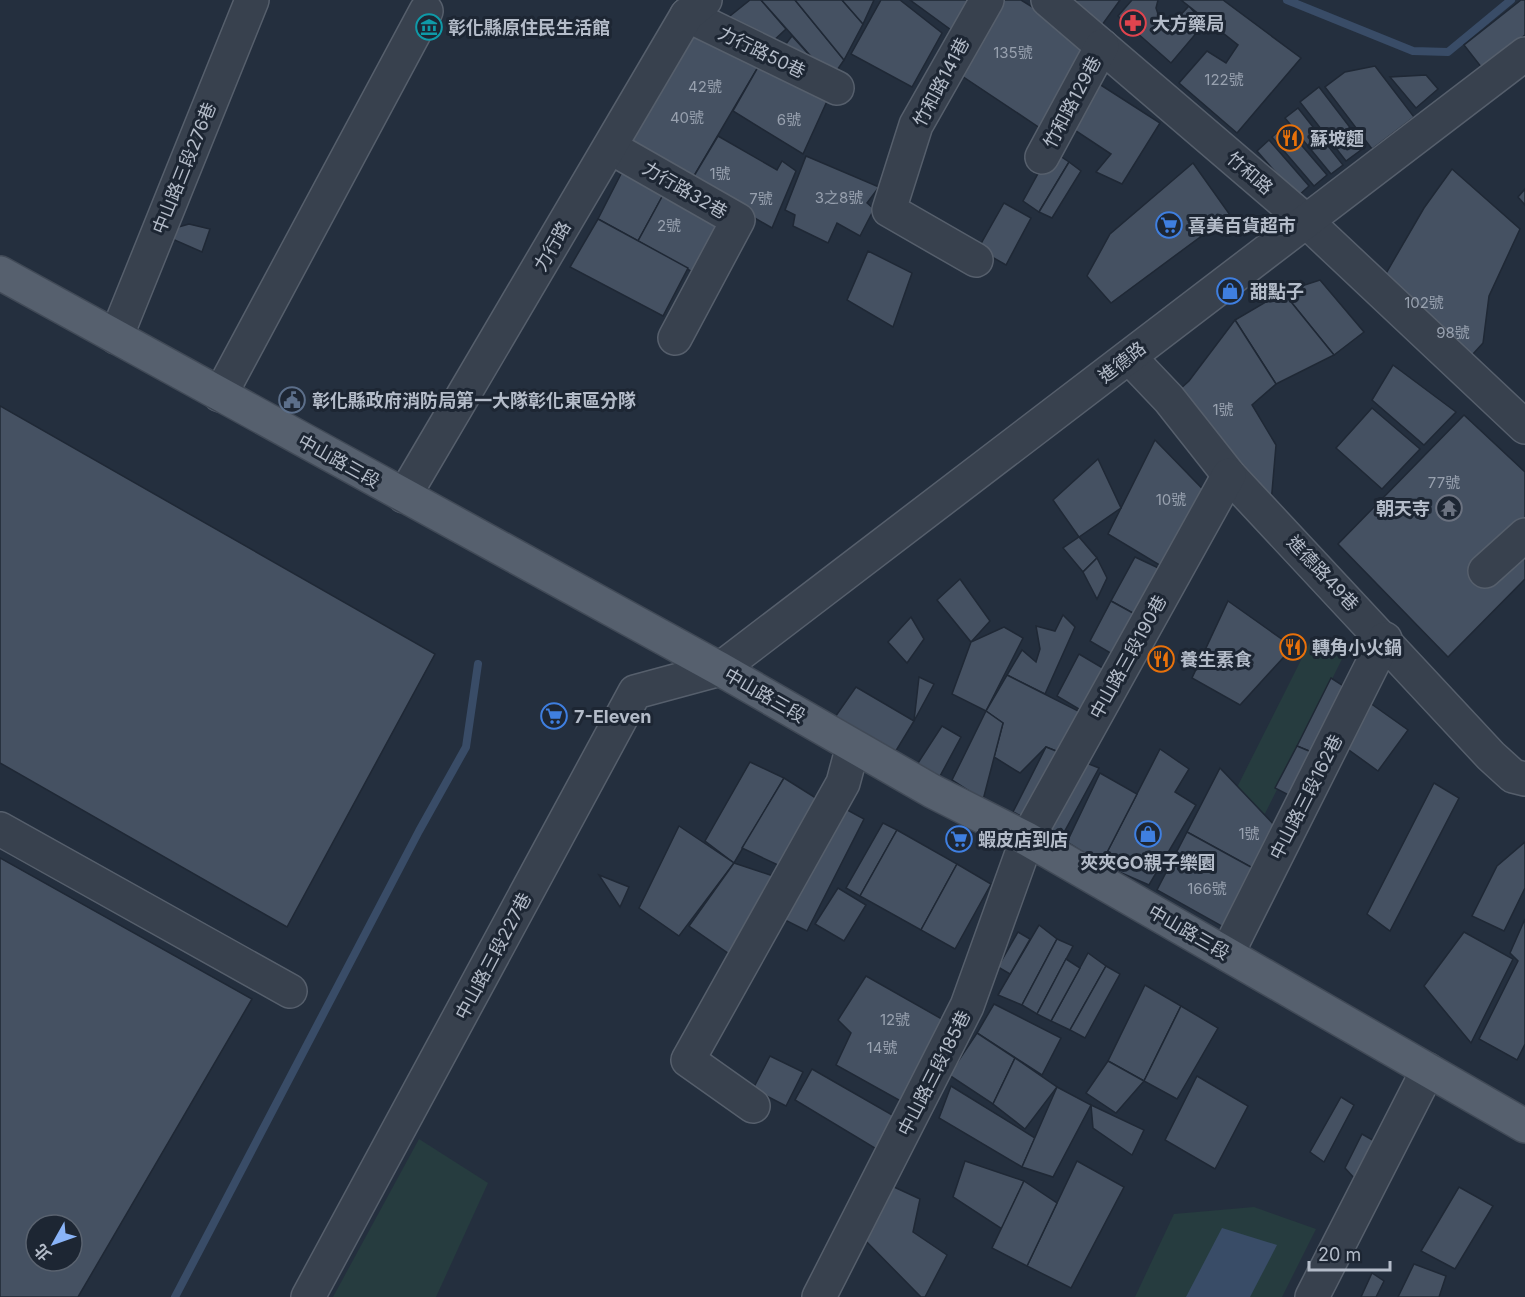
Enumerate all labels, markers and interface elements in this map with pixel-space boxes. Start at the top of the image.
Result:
pharmacy icon: 大方藥局 [1118,8,1148,38]
museum icon: 彰化縣原住民生活館 [414,12,444,42]
place label: 大方藥局 [1152,13,1224,34]
place label: 彰化縣原住民生活館 [448,17,610,38]
street label: 力行路50巷 [715,22,809,82]
street label: 竹和路141巷 [909,34,973,130]
house number: 135號 [993,43,1033,62]
street label: 竹和路129巷 [1039,52,1105,152]
house number: 122號 [1204,70,1244,89]
house number: 42號 [688,77,722,96]
street label: 中山路三段276巷 [148,99,220,237]
house number: 40號 [670,108,704,127]
house number: 6號 [777,110,801,129]
restaurant icon: 蘇坡麵 [1275,123,1305,153]
place label: 蘇坡麵 [1310,128,1364,149]
street label: 竹和路 [1223,147,1277,199]
street label: 力行路32巷 [639,157,731,223]
house number: 1號 [709,164,731,183]
house number: 3之8號 [815,188,863,207]
house number: 7號 [749,189,773,208]
supermarket icon: 喜美百貨超市 [1154,210,1184,240]
place label: 喜美百貨超市 [1188,215,1296,236]
house number: 2號 [657,216,681,235]
street label: 力行路 [529,217,575,275]
shop icon: 甜點子 [1215,276,1245,306]
place label: 甜點子 [1250,281,1304,302]
house number: 102號 [1404,293,1444,312]
house number: 98號 [1436,323,1470,342]
street label: 進德路 [1094,337,1150,387]
public building icon: 彰化縣政府消防局第一大隊彰化東區分隊 [277,385,307,415]
place label: 彰化縣政府消防局第一大隊彰化東區分隊 [312,390,636,411]
house number: 1號 [1212,400,1234,419]
street label: 中山路三段 [295,430,383,492]
house number: 77號 [1428,473,1460,492]
house number: 10號 [1156,490,1186,509]
temple icon: 朝天寺 [1434,493,1464,523]
place label: 朝天寺 [1376,498,1430,519]
street label: 進德路49巷 [1283,531,1363,615]
street label: 中山路三段190巷 [1085,592,1171,722]
restaurant icon: 轉角小火鍋 [1278,632,1308,662]
place label: 轉角小火鍋 [1312,637,1402,658]
restaurant icon: 養生素食 [1146,644,1176,674]
place label: 養生素食 [1180,649,1252,670]
street label: 中山路三段 [721,663,809,727]
supermarket icon: 7-Eleven [539,701,569,731]
place label: 7-Eleven [574,706,652,727]
street label: 中山路三段162巷 [1265,731,1347,863]
shop icon: 夾夾GO親子樂園 [1133,819,1163,849]
supermarket icon: 蝦皮店到店 [944,824,974,854]
house number: 1號 [1238,824,1260,843]
place label: 蝦皮店到店 [978,829,1068,850]
place label: 夾夾GO親子樂園 [1080,852,1216,873]
house number: 166號 [1187,879,1227,898]
street label: 中山路三段227巷 [451,889,535,1023]
street label: 中山路三段 [1145,900,1233,964]
street label: 中山路三段185巷 [893,1007,975,1139]
house number: 12號 [880,1010,910,1029]
house number: 14號 [867,1038,897,1057]
north arrow [24,1213,84,1273]
scale bar [1309,1234,1390,1272]
text: 北 [30,1240,55,1265]
text: 20 m [1318,1244,1361,1265]

